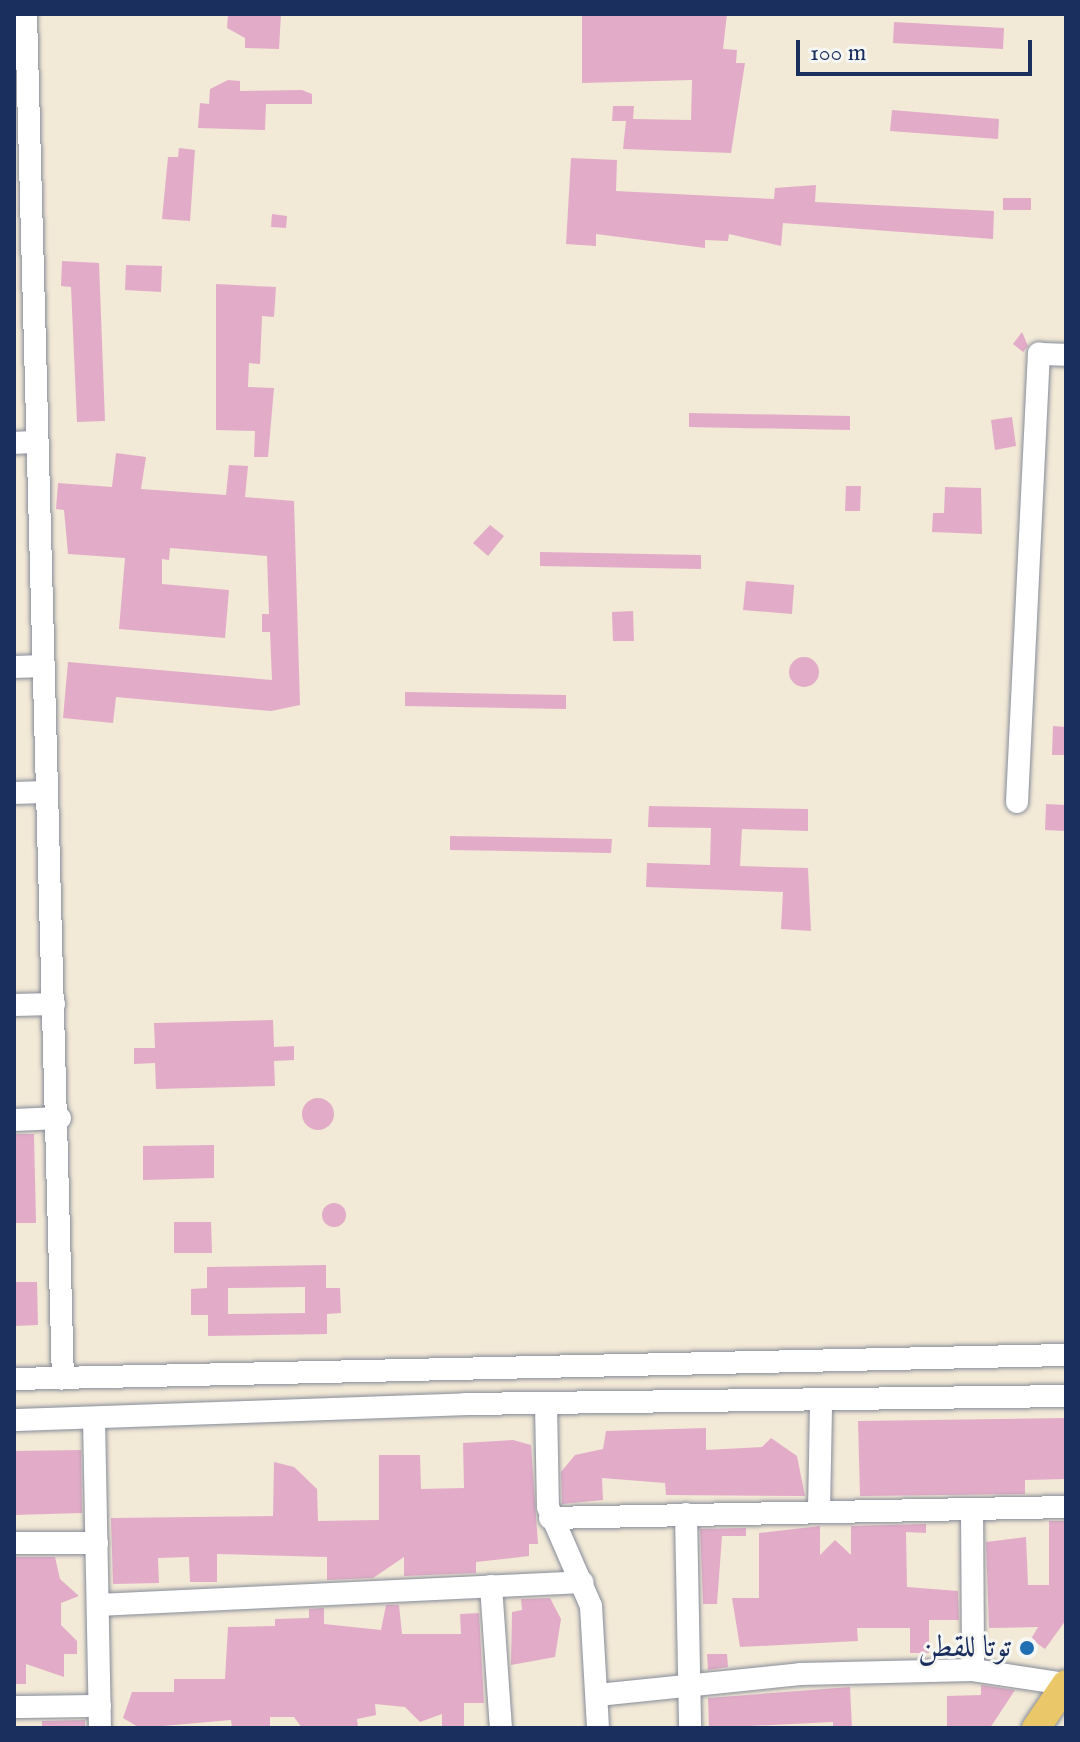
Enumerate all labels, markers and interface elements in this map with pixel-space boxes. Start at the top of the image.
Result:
scale bar [800,24,1036,74]
text: 100 m [810,38,866,69]
place label: توتا للقطن [918,1630,1011,1666]
marker: توتا للقطن [1018,1639,1036,1657]

